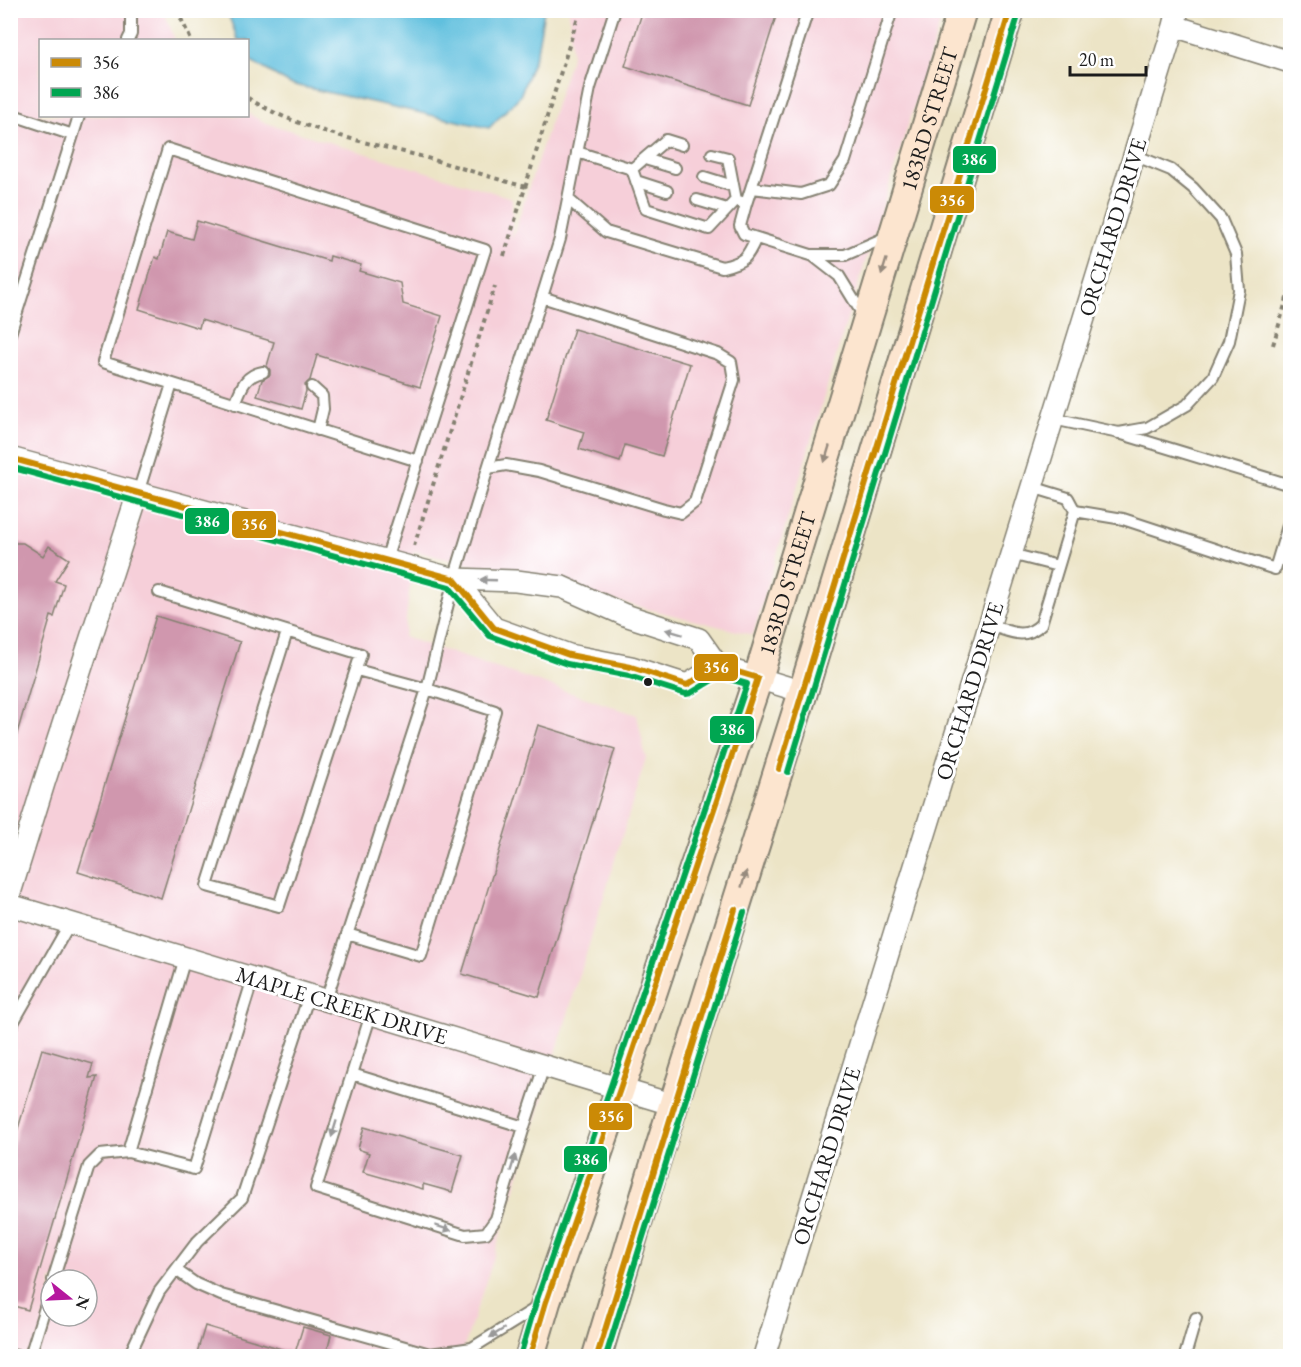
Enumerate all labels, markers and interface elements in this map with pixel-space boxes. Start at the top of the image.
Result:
legend [39,39,249,117]
scale bar [1070,39,1146,77]
street label: 183RD STREET [894,43,965,194]
text: 20 m [1079,48,1114,71]
text: 356 [93,51,119,74]
text: 386 [93,81,119,104]
street label: ORCHARD DRIVE [1072,135,1153,320]
line badge: 386 [952,145,997,174]
text: 386 [961,149,987,170]
line badge: 356 [929,185,975,214]
text: 356 [939,190,965,211]
one-way arrow [879,258,888,276]
one-way arrow [822,445,831,463]
line badge: 386 [184,507,230,535]
street label: 183RD STREET [752,508,823,659]
line badge: 356 [231,510,277,539]
text: 386 [194,511,220,532]
text: 356 [241,514,267,535]
one-way arrow [479,576,498,585]
street label: ORCHARD DRIVE [929,599,1010,784]
one-way arrow [665,627,683,636]
line badge: 356 [693,653,739,682]
text: 356 [703,657,729,678]
unlabelled marker [642,676,654,688]
line badge: 386 [709,715,755,744]
text: 386 [719,719,745,740]
one-way arrow [740,870,749,888]
street label: MAPLE CREEK DRIVE [233,960,451,1051]
street label: ORCHARD DRIVE [786,1064,867,1249]
line badge: 356 [588,1102,633,1131]
text: 356 [598,1106,624,1127]
one-way arrow [329,1121,339,1139]
line badge: 386 [563,1145,608,1173]
text: 386 [573,1149,599,1170]
one-way arrow [509,1154,518,1172]
one-way arrow [434,1224,452,1234]
north arrow [39,1268,99,1328]
text: N [71,1293,95,1312]
one-way arrow [488,1327,505,1338]

